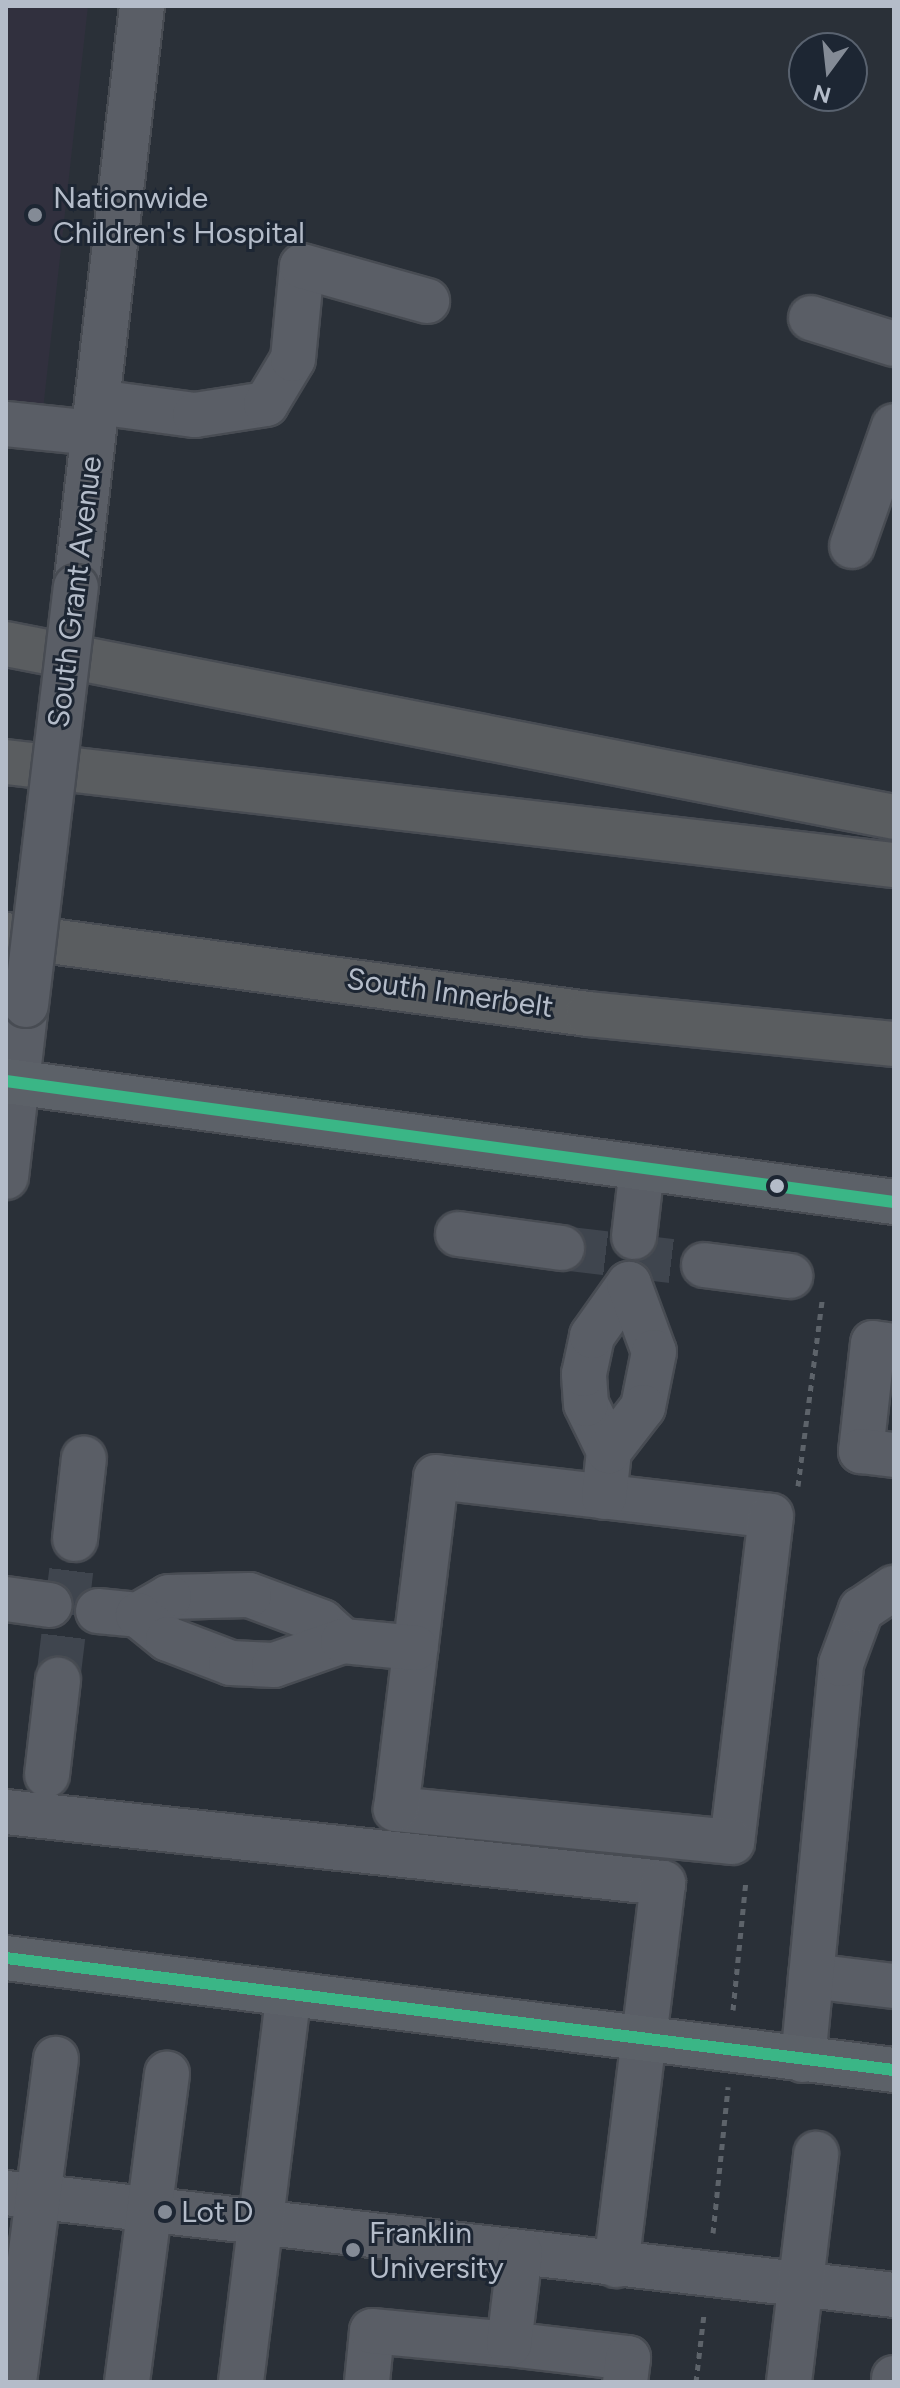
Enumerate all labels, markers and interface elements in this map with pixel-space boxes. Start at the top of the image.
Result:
north arrow [788,32,868,112]
text: N [810,78,834,109]
place label: Nationwide Children's Hospital [53,180,305,250]
marker: Nationwide Children's Hospital [24,204,46,226]
street label: South Grant Avenue [40,454,110,730]
street label: South Innerbelt [344,961,556,1025]
unlabelled marker [769,1178,785,1194]
place label: Lot D [181,2194,253,2230]
marker: Lot D [156,2203,174,2221]
place label: Franklin University [369,2215,504,2286]
marker: Franklin University [344,2241,362,2259]

